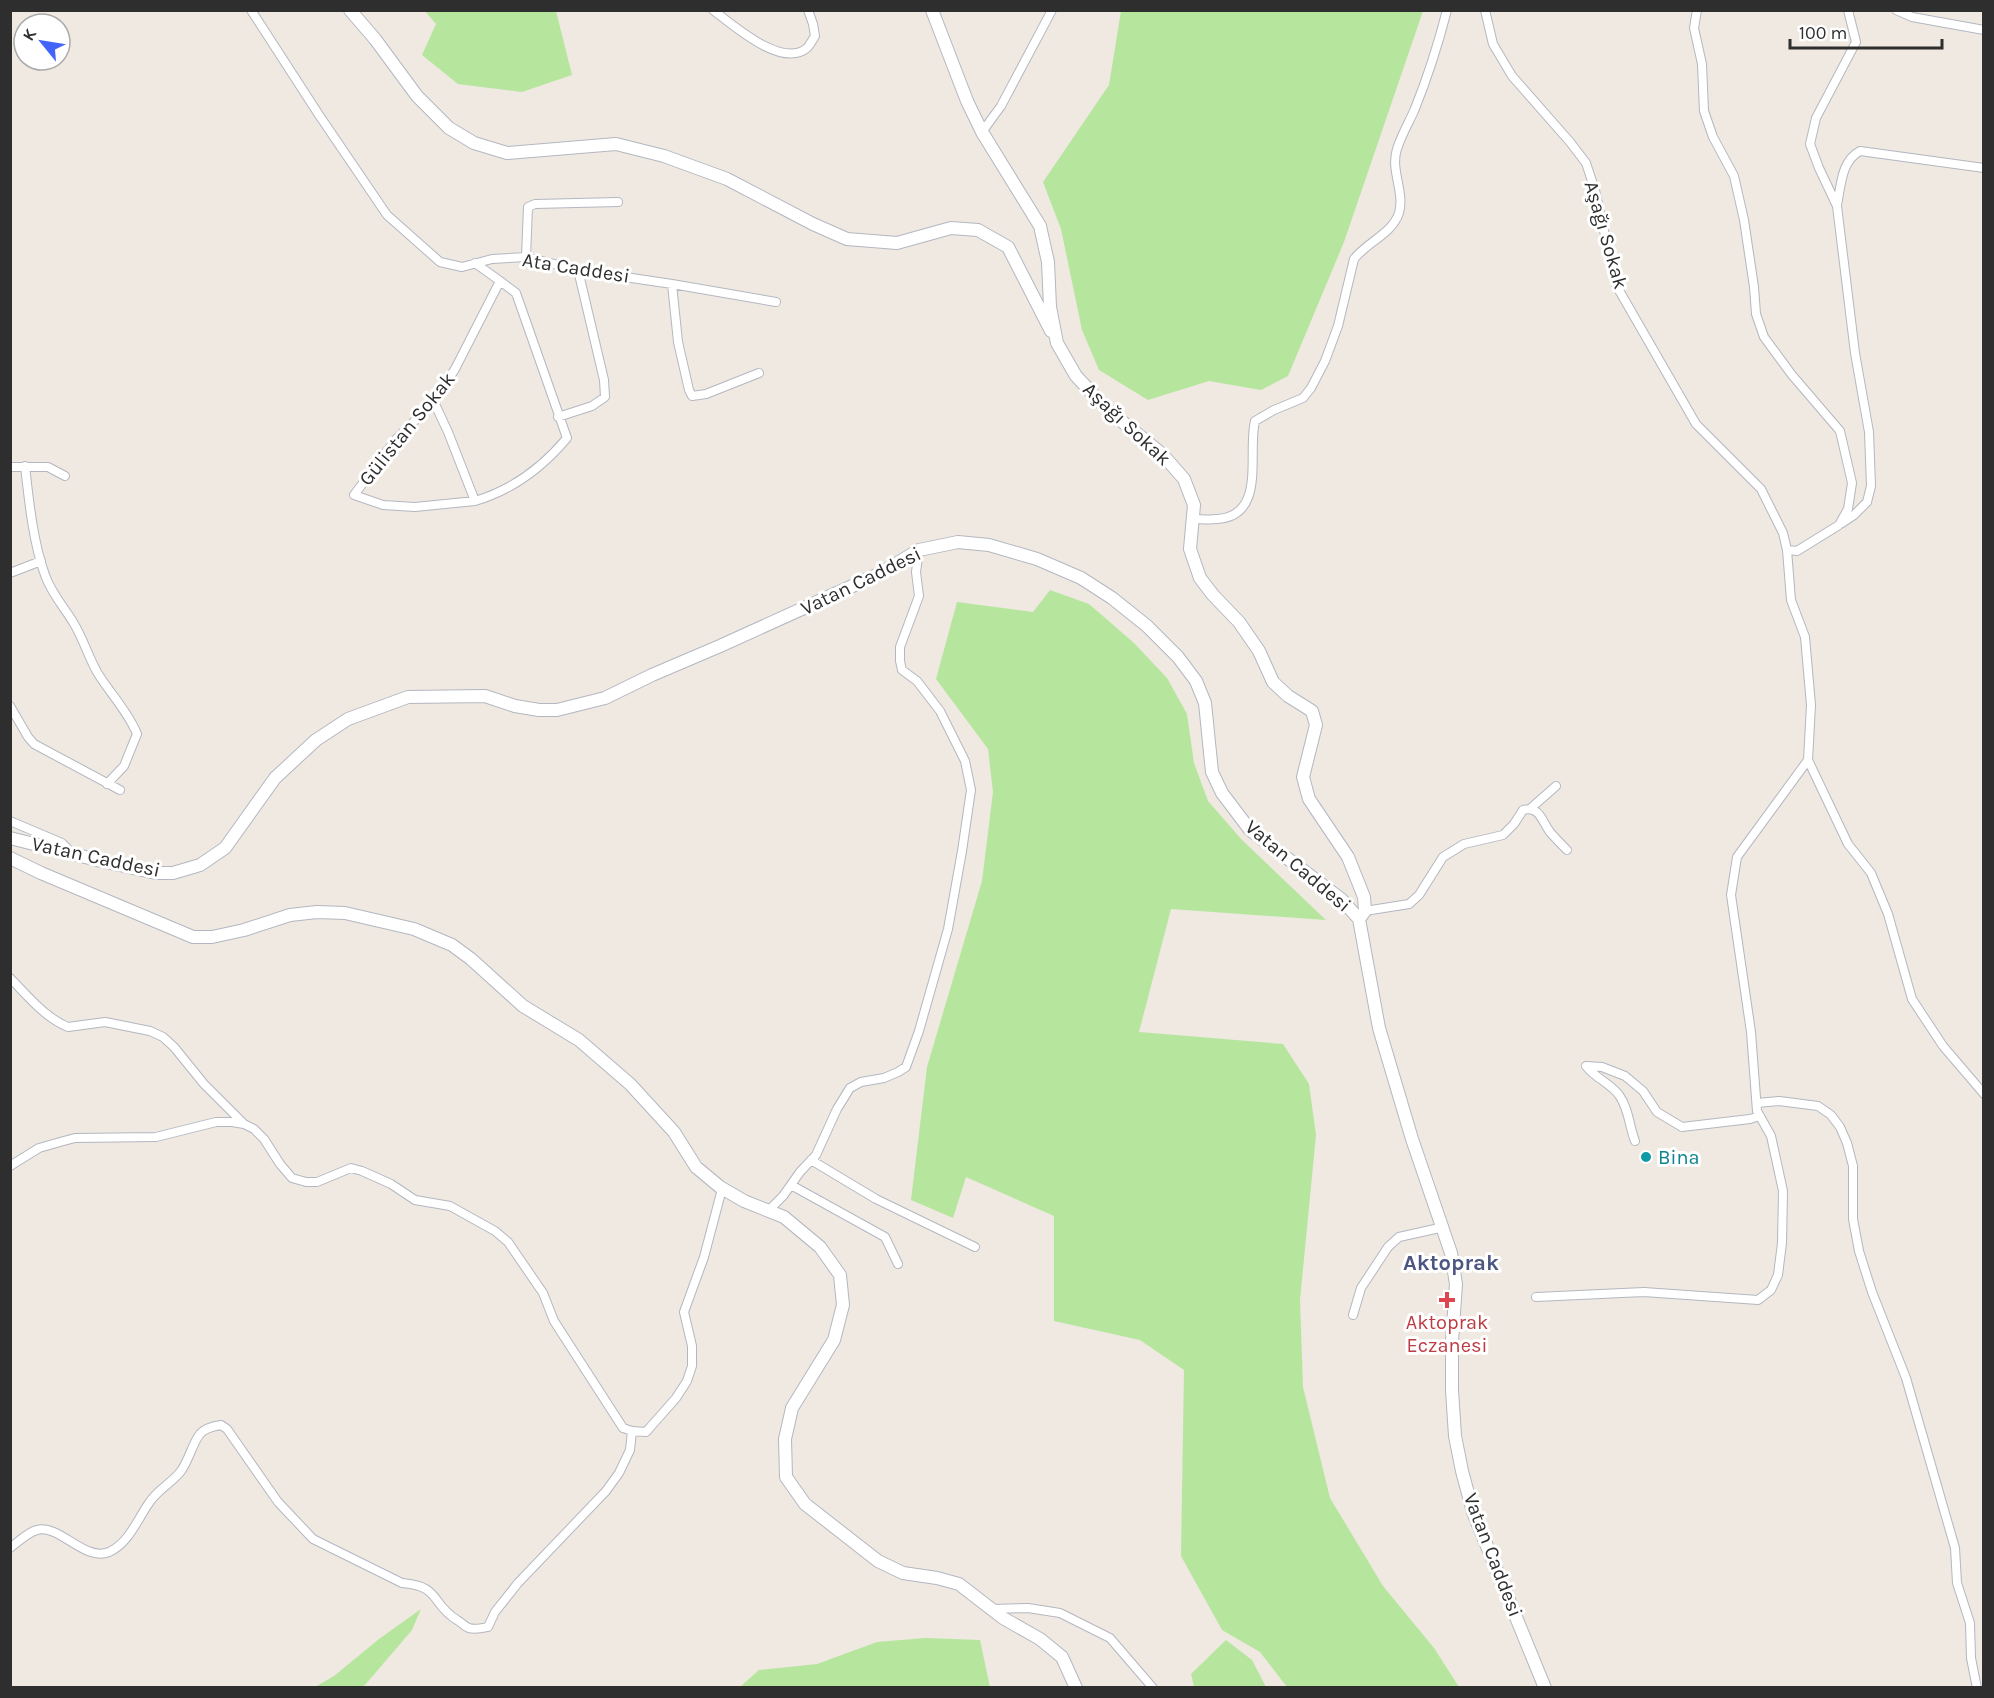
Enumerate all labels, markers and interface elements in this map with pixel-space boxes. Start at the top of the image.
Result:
north arrow [12,12,72,72]
scale bar [1790,12,1942,50]
text: 100 m [1799,22,1847,44]
text: K [19,25,41,44]
street label: Aşağı Sokak [1580,178,1632,292]
street label: Ata Caddesi [521,248,631,288]
street label: Gülistan Sokak [354,368,460,490]
street label: Aşağı Sokak [1078,378,1176,470]
street label: Vatan Caddesi [797,542,925,620]
street label: Vatan Caddesi [1241,815,1355,917]
street label: Vatan Caddesi [30,832,162,882]
place label: Bina [1658,1146,1699,1169]
marker: Bina [1639,1150,1653,1164]
district label: Aktoprak [1403,1250,1499,1276]
marker: Aktoprak Eczanesi [1440,1293,1454,1307]
place label: Aktoprak Eczanesi [1406,1311,1488,1357]
street label: Vatan Caddesi [1459,1490,1527,1620]

